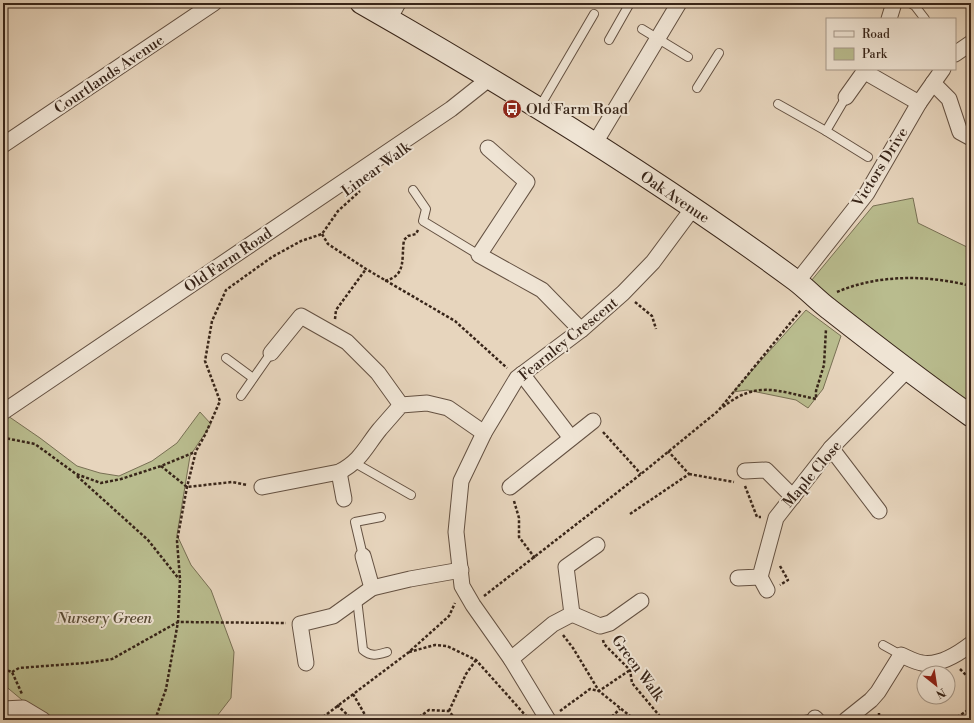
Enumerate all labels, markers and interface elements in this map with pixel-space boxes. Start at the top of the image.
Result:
legend [826,18,956,70]
text: Road [862,27,890,42]
street label: Courtlands Avenue [51,31,168,118]
text: Park [862,47,888,62]
bus stop icon: Old Farm Road [501,98,523,120]
place label: Old Farm Road [526,100,629,119]
street label: Victors Drive [848,124,912,211]
street label: Linear Walk [338,137,416,201]
street label: Oak Avenue [636,167,713,228]
street label: Old Farm Road [181,224,276,297]
street label: Fearnley Crescent [515,293,622,385]
street label: Maple Close [779,437,846,512]
park label: Nursery Green [55,609,152,628]
street label: Green Walk [607,632,669,706]
north arrow [916,665,956,705]
text: N [933,685,948,701]

